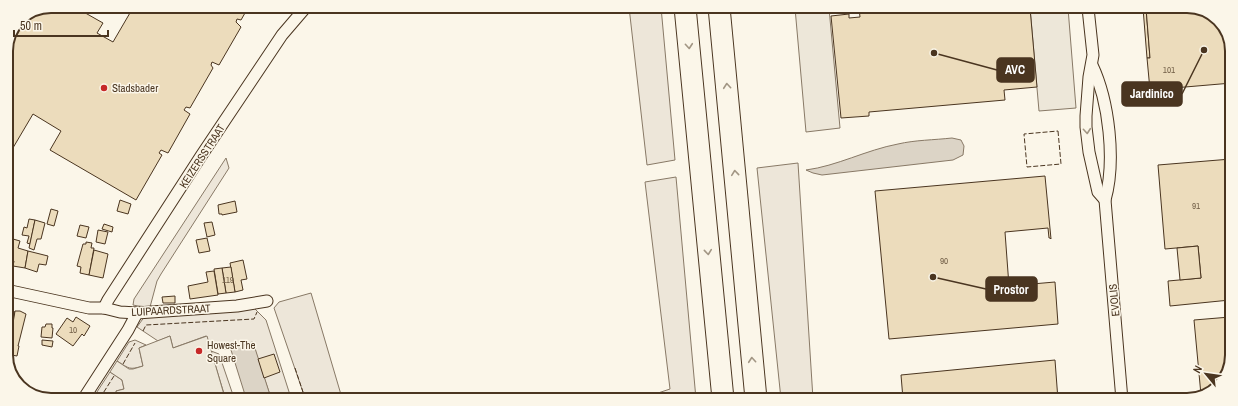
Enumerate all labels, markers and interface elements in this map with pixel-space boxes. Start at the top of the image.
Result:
scale bar [14,12,108,38]
text: 50 m [20,18,42,34]
one-way arrow [684,43,693,49]
callout: AVC [997,58,1034,82]
text: AVC [1005,62,1025,78]
house number: 101 [1163,64,1175,76]
place label: Stadsbader [112,81,158,95]
callout: Jardinico [1122,82,1182,106]
marker: Stadsbader [99,83,109,93]
one-way arrow [722,83,731,89]
text: Jardinico [1130,86,1174,102]
street label: KEIZERSSTRAAT [176,121,228,191]
one-way arrow [1082,128,1091,134]
one-way arrow [730,170,739,176]
house number: 91 [1192,200,1200,212]
one-way arrow [704,249,713,255]
house number: 90 [940,255,948,267]
house number: 119 [222,274,234,286]
callout: Prostor [986,277,1037,301]
text: Prostor [994,282,1029,298]
street label: EVOLIS [1106,283,1122,317]
street label: LUIPAARDSTRAAT [131,301,211,319]
house number: 10 [69,324,77,336]
place label: Howest-The Square [207,338,256,365]
marker: Howest-The Square [194,346,204,356]
north arrow [1186,354,1226,394]
one-way arrow [748,357,757,363]
text: N [1190,363,1205,375]

